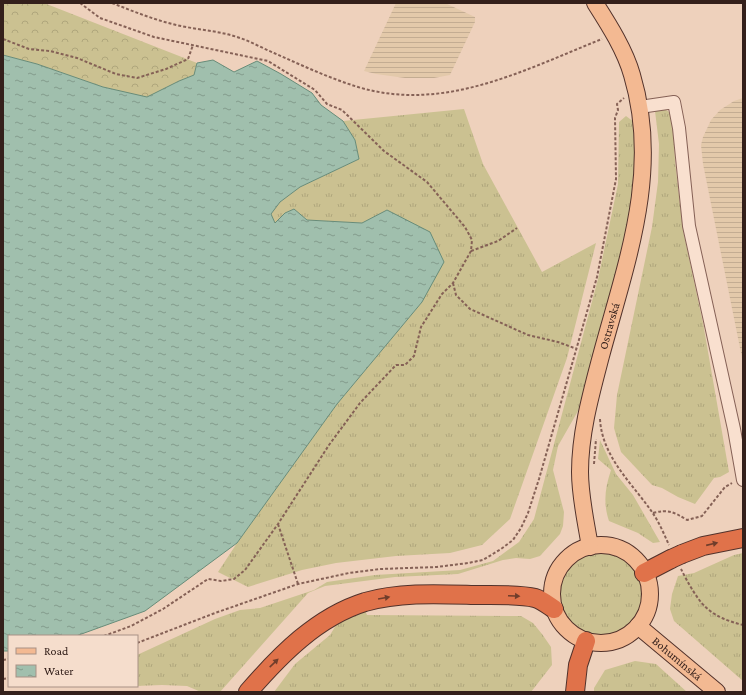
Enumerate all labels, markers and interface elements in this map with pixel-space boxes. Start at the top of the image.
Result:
street label: Ostravská [596,301,623,351]
one-way arrow [706,540,718,546]
one-way arrow [508,593,520,600]
one-way arrow [378,595,391,601]
street label: Bohumínská [649,634,705,684]
legend [8,635,138,687]
text: Road [44,644,69,658]
one-way arrow [269,658,279,668]
text: Water [44,664,74,678]

